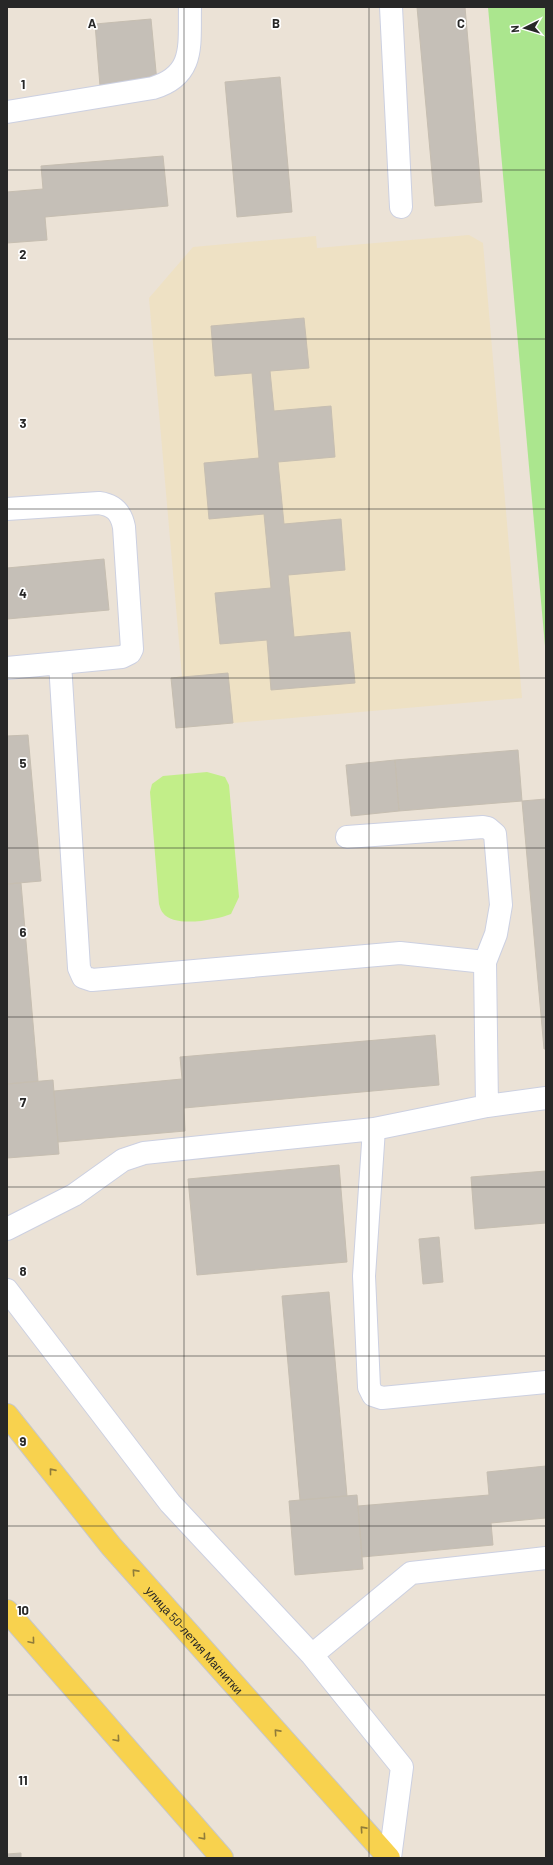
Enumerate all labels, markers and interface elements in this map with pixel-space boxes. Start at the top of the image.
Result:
north arrow [505,8,545,48]
text: A [88,15,97,31]
text: B [272,15,280,31]
text: C [457,15,465,31]
text: N [508,25,521,33]
text: 1 [21,76,25,92]
text: 2 [19,246,27,262]
text: 3 [19,415,27,431]
text: 4 [19,585,27,601]
text: 5 [19,755,27,771]
text: 6 [20,924,27,940]
text: 7 [20,1094,27,1110]
text: 8 [19,1263,27,1279]
text: 9 [20,1433,27,1449]
one-way arrow [50,1469,57,1476]
one-way arrow [132,1569,139,1576]
street label: улица 50-летия Магнитки [142,1583,246,1697]
text: 10 [17,1602,29,1618]
one-way arrow [28,1636,35,1644]
one-way arrow [274,1729,281,1736]
one-way arrow [113,1734,120,1742]
text: 11 [18,1772,28,1788]
one-way arrow [360,1826,368,1834]
one-way arrow [199,1832,206,1839]

